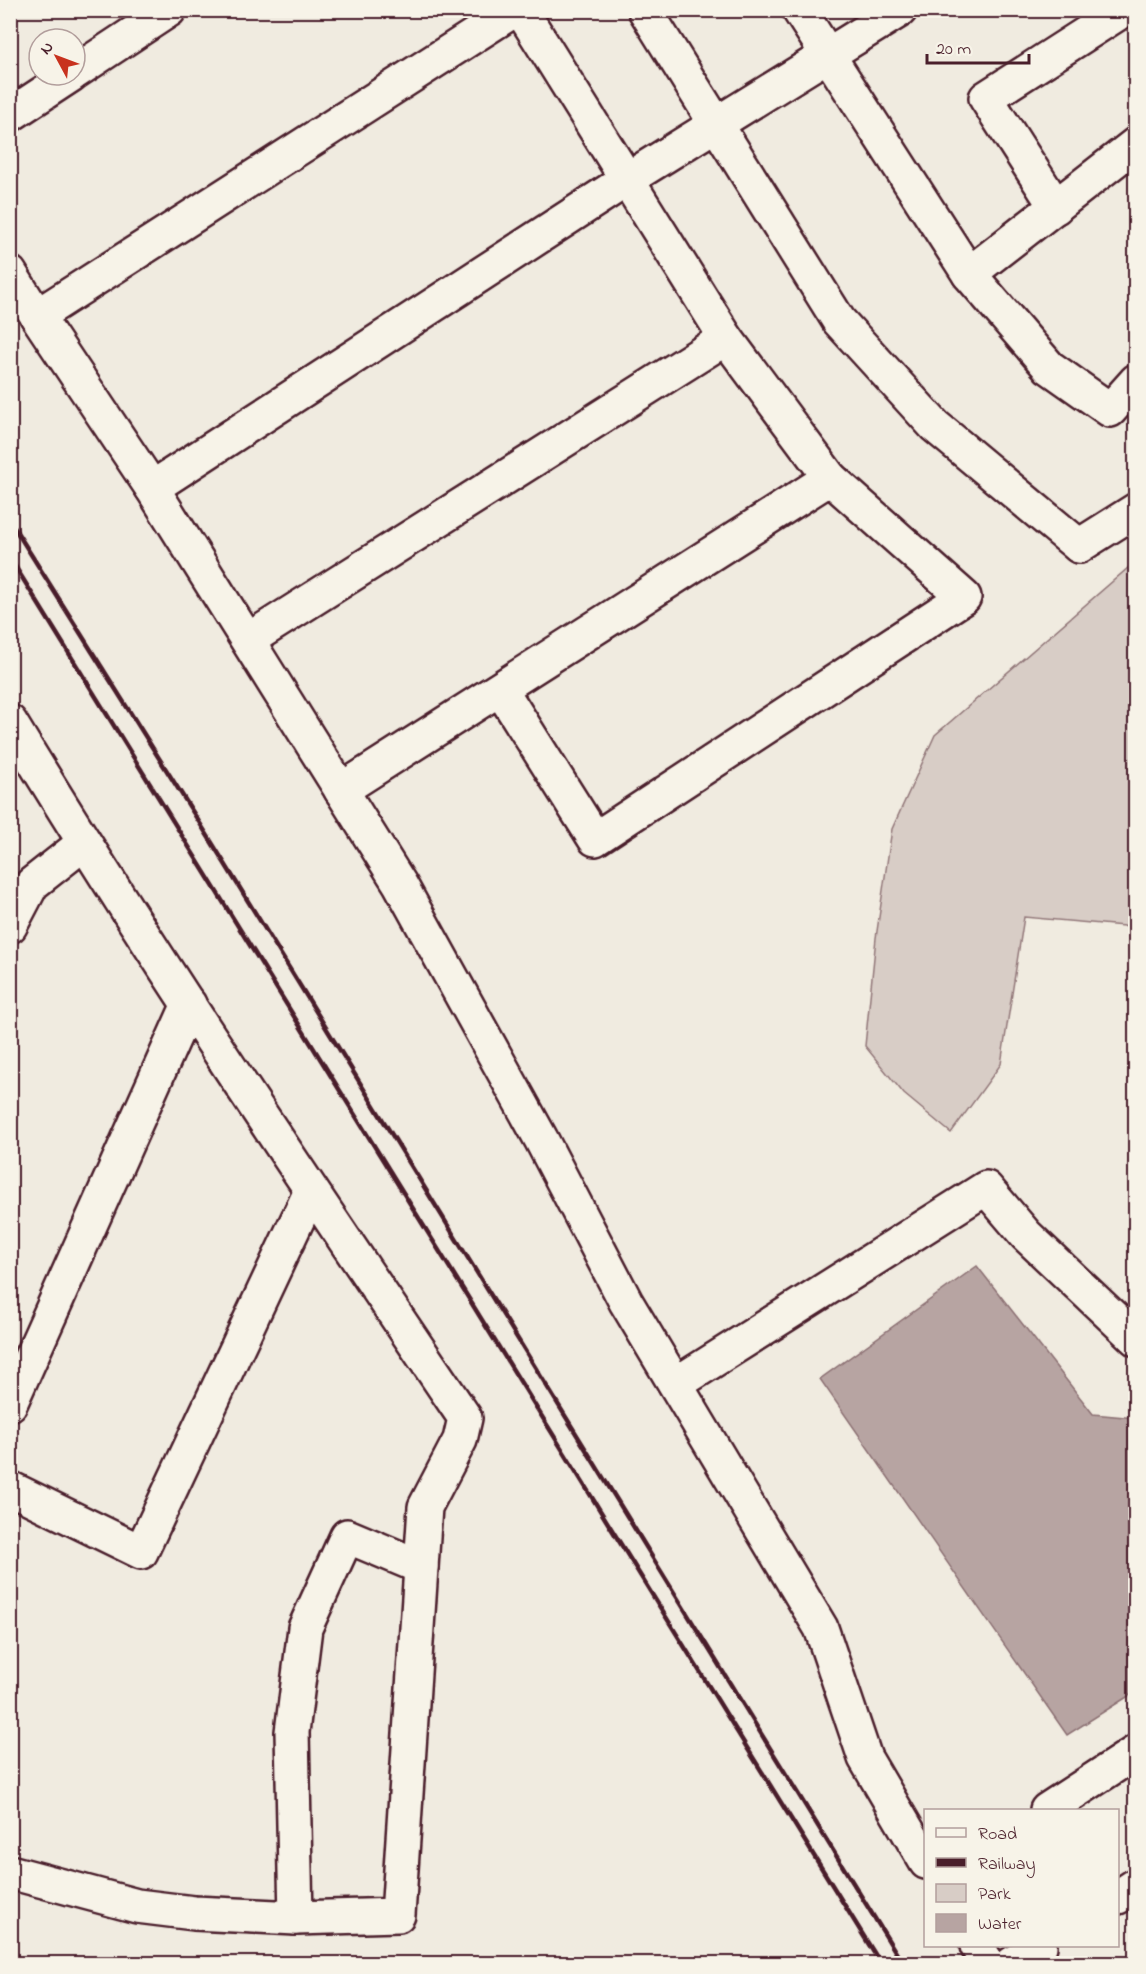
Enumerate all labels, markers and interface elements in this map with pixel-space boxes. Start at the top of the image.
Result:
north arrow [27,27,87,87]
scale bar [927,27,1029,65]
text: N [35,36,60,60]
text: 20 m [936,37,971,63]
legend [924,1809,1119,1947]
text: Road [978,1822,1017,1848]
text: Railway [978,1852,1035,1878]
text: Park [978,1882,1011,1908]
text: Water [978,1912,1022,1938]

